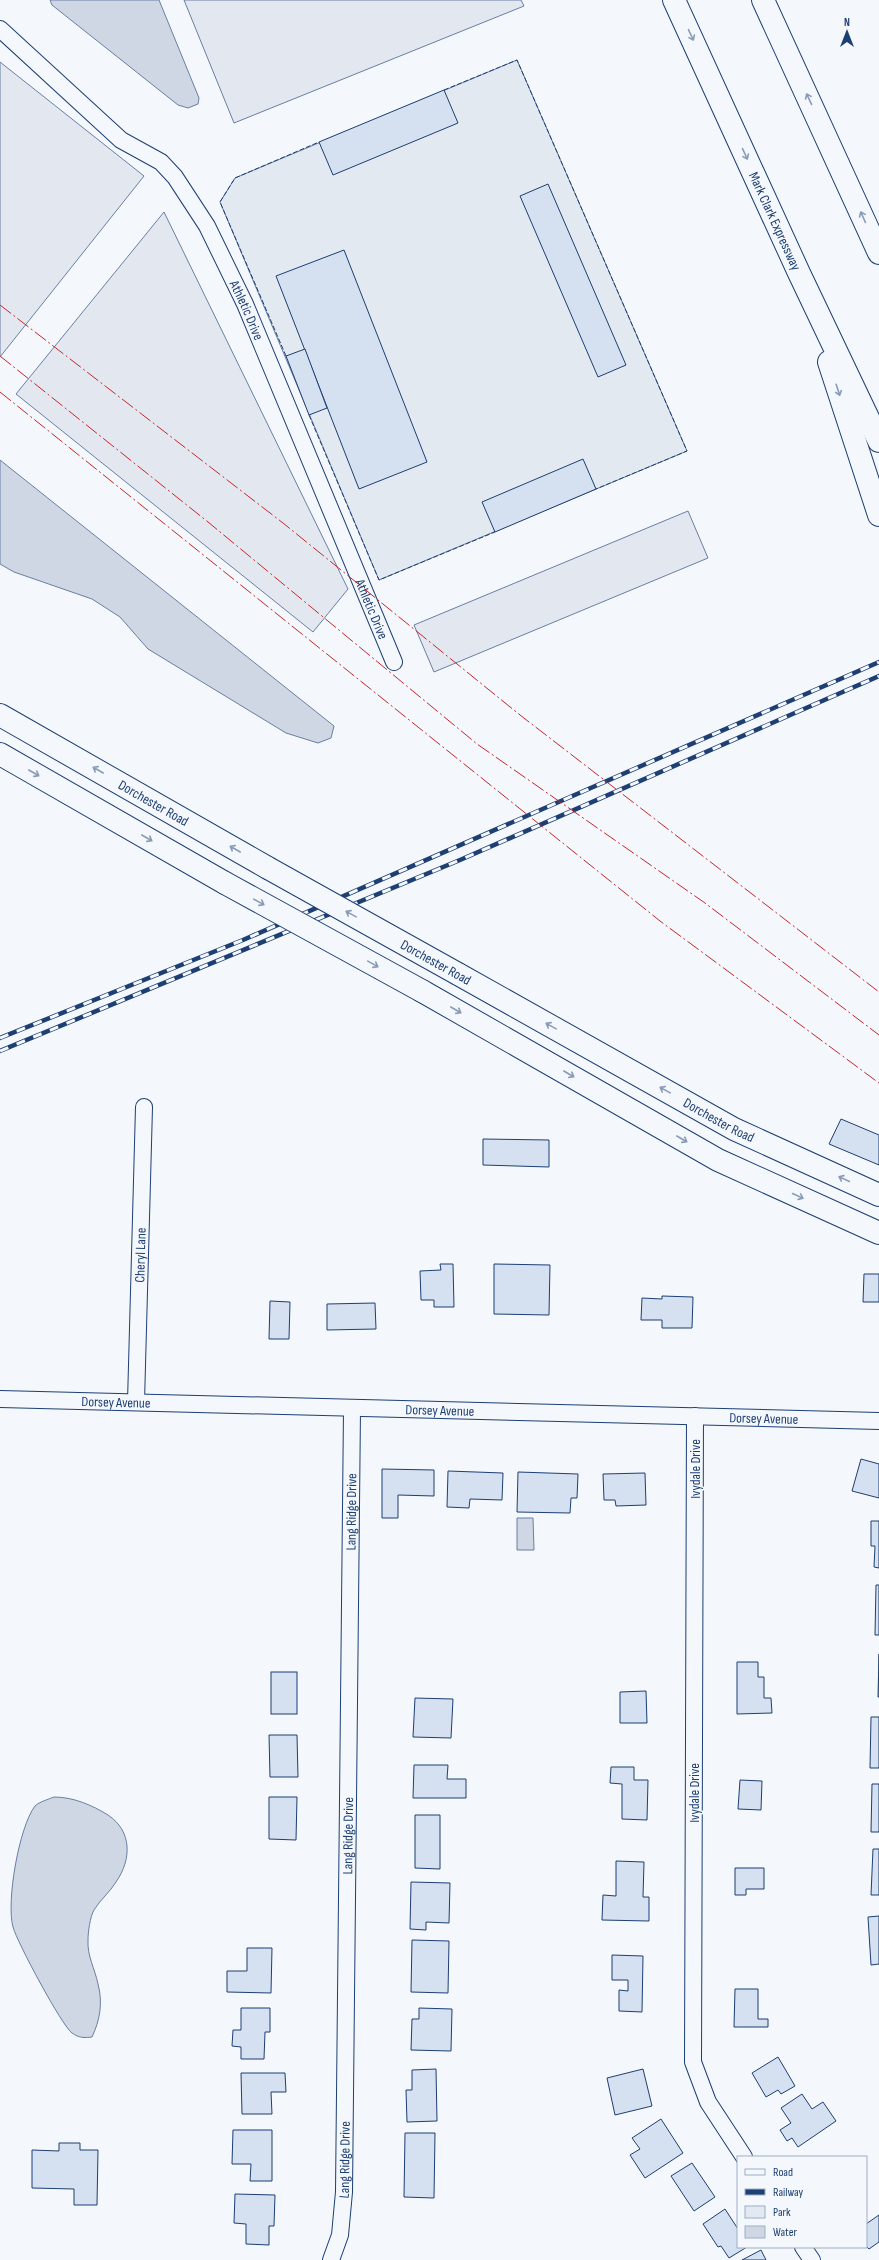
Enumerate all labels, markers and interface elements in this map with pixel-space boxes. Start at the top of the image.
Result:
north arrow [827,12,867,52]
text: N [844,16,850,29]
one-way arrow [687,29,695,41]
one-way arrow [805,93,812,105]
one-way arrow [742,147,749,159]
street label: Mark Clark Expressway [745,169,805,274]
one-way arrow [859,211,866,223]
street label: Athletic Drive [225,277,267,343]
one-way arrow [835,383,842,396]
street label: Athletic Drive [351,576,392,642]
one-way arrow [92,765,104,773]
one-way arrow [28,769,40,777]
street label: Dorchester Road [115,776,192,830]
one-way arrow [141,834,153,842]
one-way arrow [229,844,241,852]
one-way arrow [253,898,265,906]
one-way arrow [345,910,357,917]
street label: Dorchester Road [397,936,474,989]
one-way arrow [367,961,379,968]
one-way arrow [450,1007,462,1015]
one-way arrow [546,1022,558,1030]
one-way arrow [563,1071,575,1079]
one-way arrow [659,1086,671,1093]
street label: Dorchester Road [680,1094,757,1146]
one-way arrow [676,1135,688,1143]
one-way arrow [838,1175,850,1182]
one-way arrow [792,1193,804,1200]
street label: Cheryl Lane [131,1227,150,1283]
street label: Dorsey Avenue [81,1393,151,1412]
street label: Dorsey Avenue [405,1401,475,1420]
street label: Dorsey Avenue [729,1409,798,1428]
street label: Ivydale Drive [687,1439,704,1499]
street label: Lang Ridge Drive [343,1473,360,1550]
street label: Ivydale Drive [686,1763,703,1823]
street label: Lang Ridge Drive [339,1797,357,1874]
street label: Lang Ridge Drive [335,2121,354,2199]
legend [737,2156,867,2248]
text: Road [773,2165,793,2180]
text: Railway [773,2185,804,2200]
text: Park [773,2205,791,2220]
text: Water [773,2225,797,2240]

